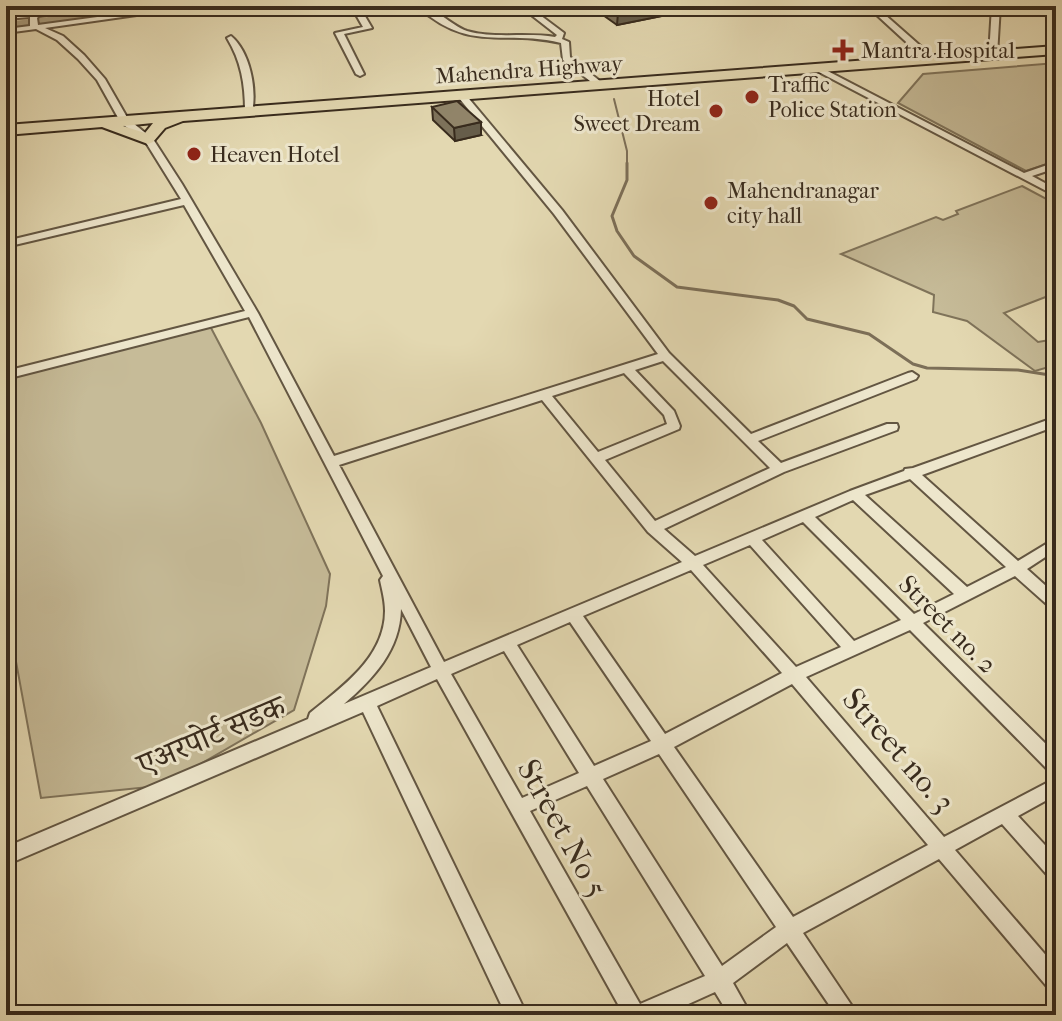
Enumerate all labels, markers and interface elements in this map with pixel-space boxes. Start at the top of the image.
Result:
place label: Mantra Hospital [861,38,1015,64]
marker: Mantra Hospital [832,39,854,61]
street label: Mahendra Highway [435,50,625,90]
place label: Traffic Police Station [768,72,897,123]
place label: Hotel Sweet Dream [573,86,701,137]
marker: Traffic Police Station [743,88,761,106]
marker: Hotel Sweet Dream [707,102,725,120]
place label: Heaven Hotel [210,142,340,168]
marker: Heaven Hotel [185,145,203,163]
place label: Mahendranagar city hall [727,178,879,229]
marker: Mahendranagar city hall [702,194,720,212]
street label: Street no. 2 [892,569,1003,680]
street label: Street no. 3 [835,681,962,820]
street label: एअरपोर्ट सडक [130,687,293,784]
street label: Street No 5 [510,753,616,904]

